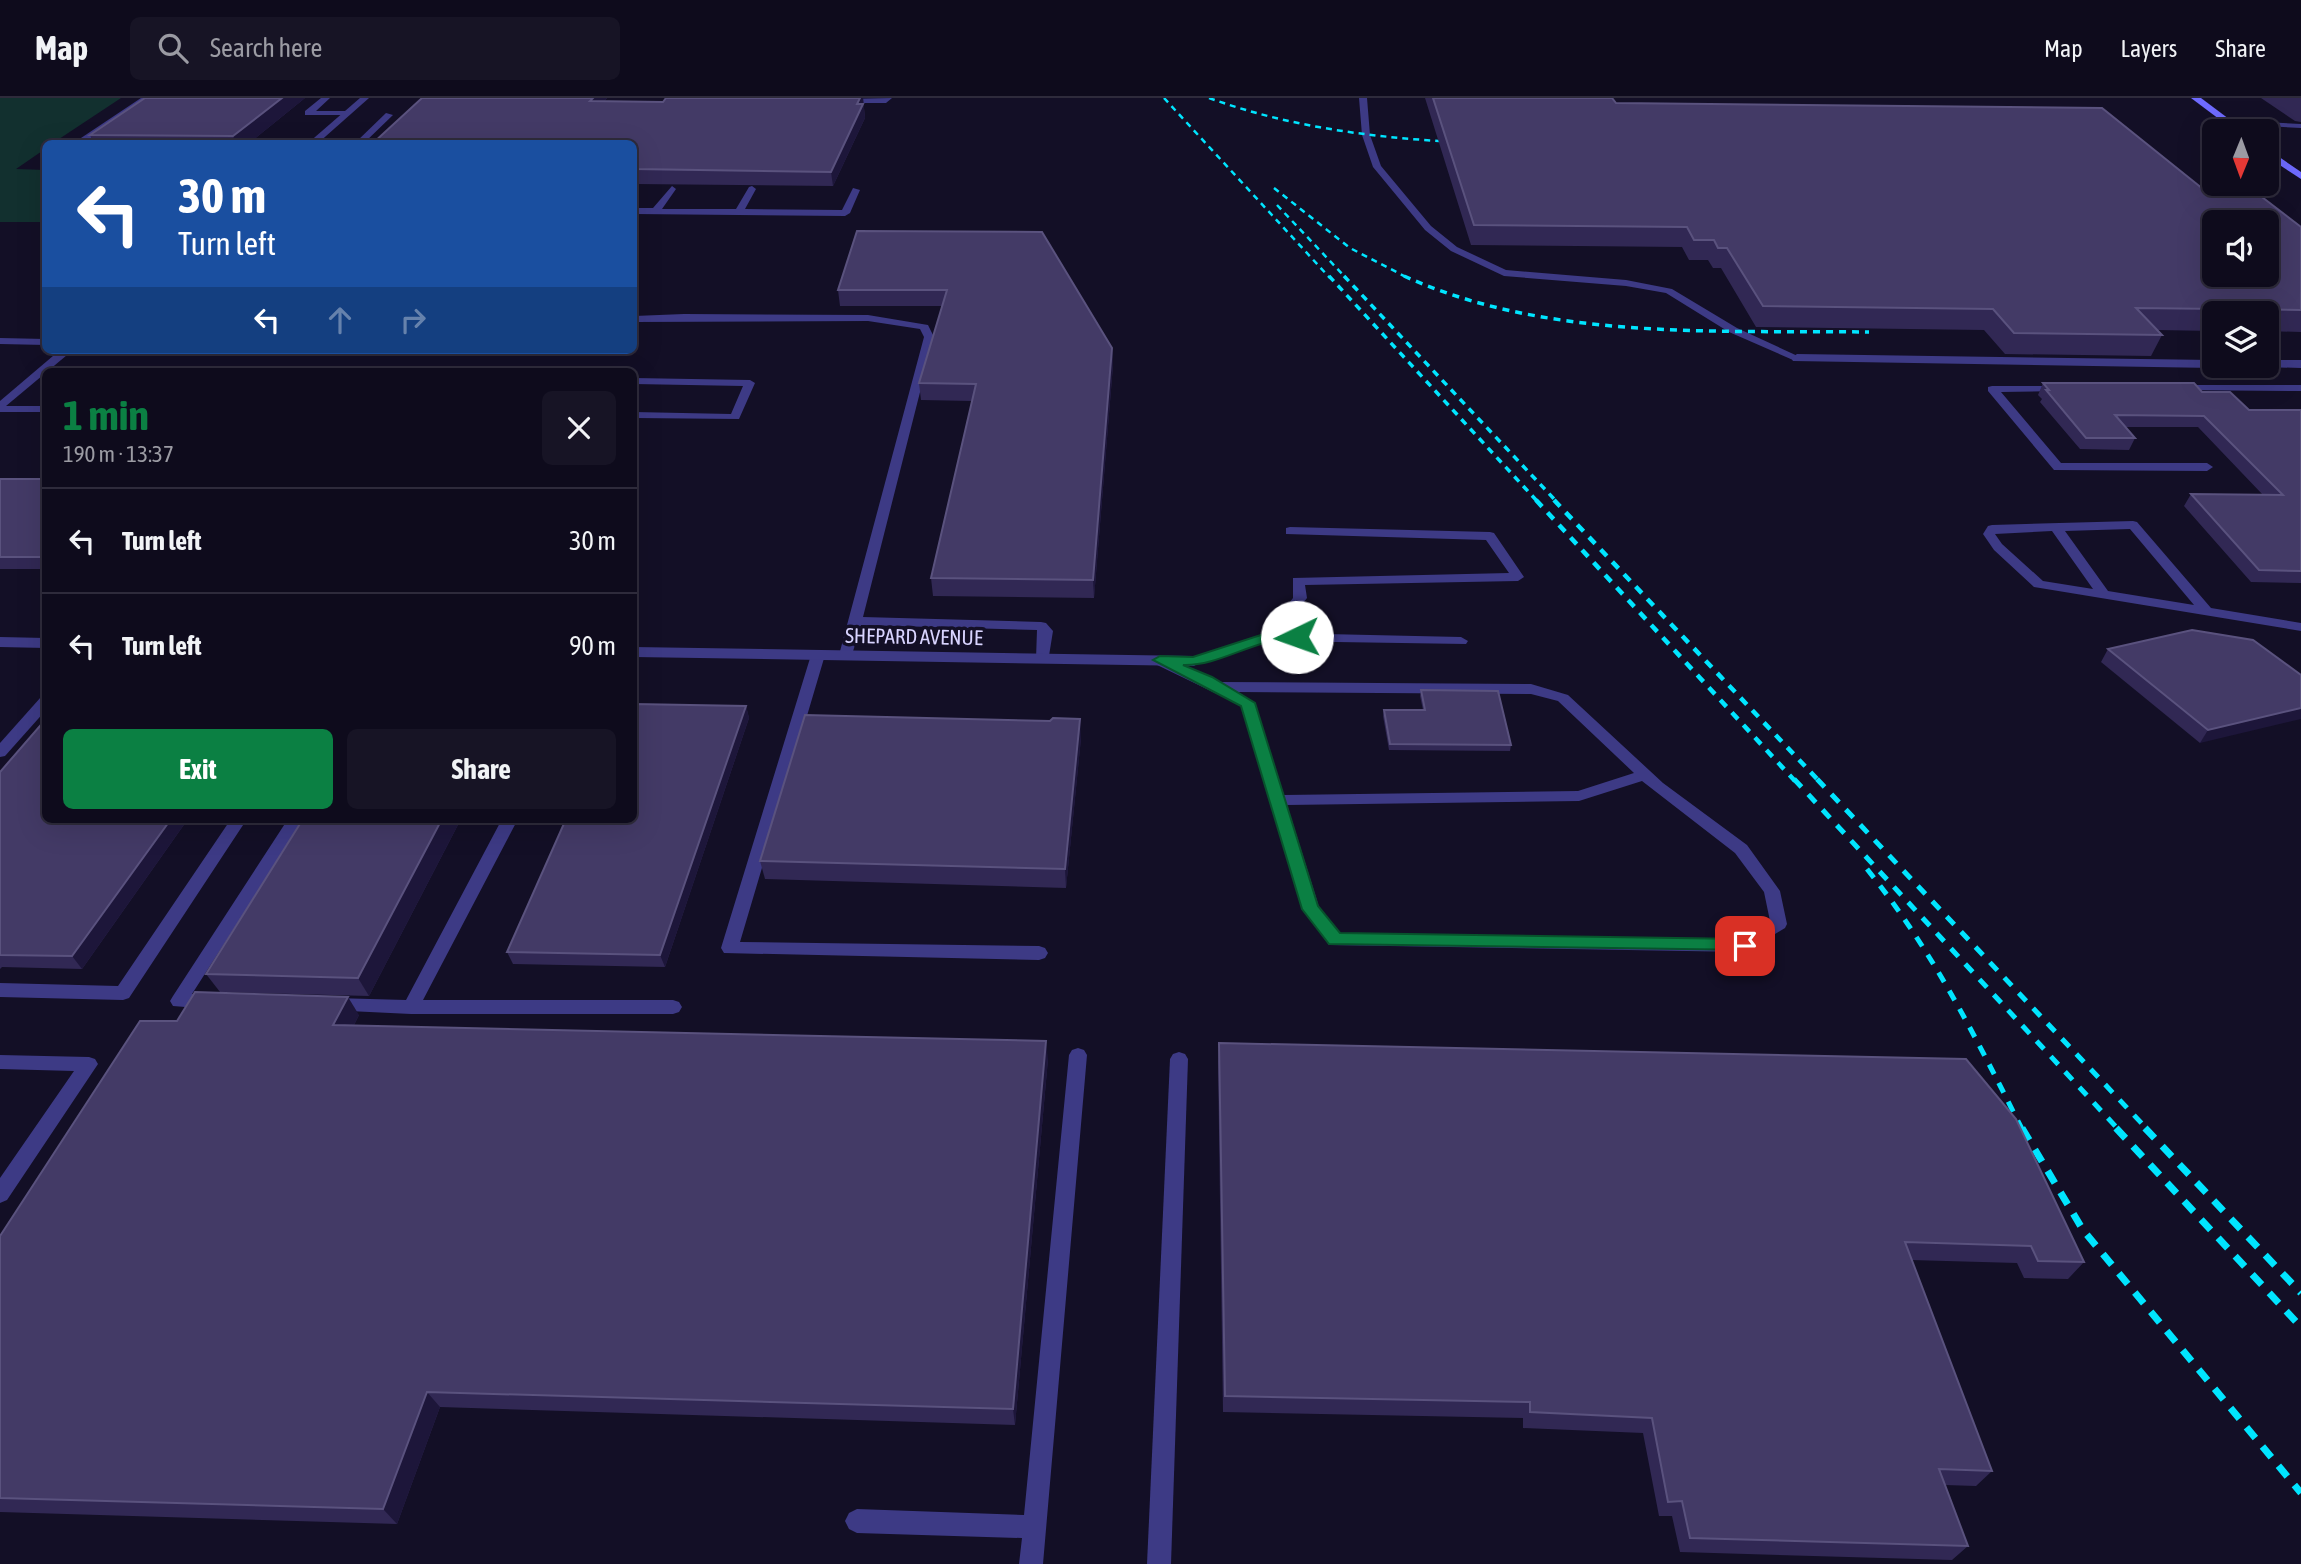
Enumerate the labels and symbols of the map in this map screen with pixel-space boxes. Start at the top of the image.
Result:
north arrow [2202,119,2278,196]
position arrow [1260,600,1334,674]
street label: SHEPARD AVENUE [845,623,983,649]
pin [1715,916,1775,976]

